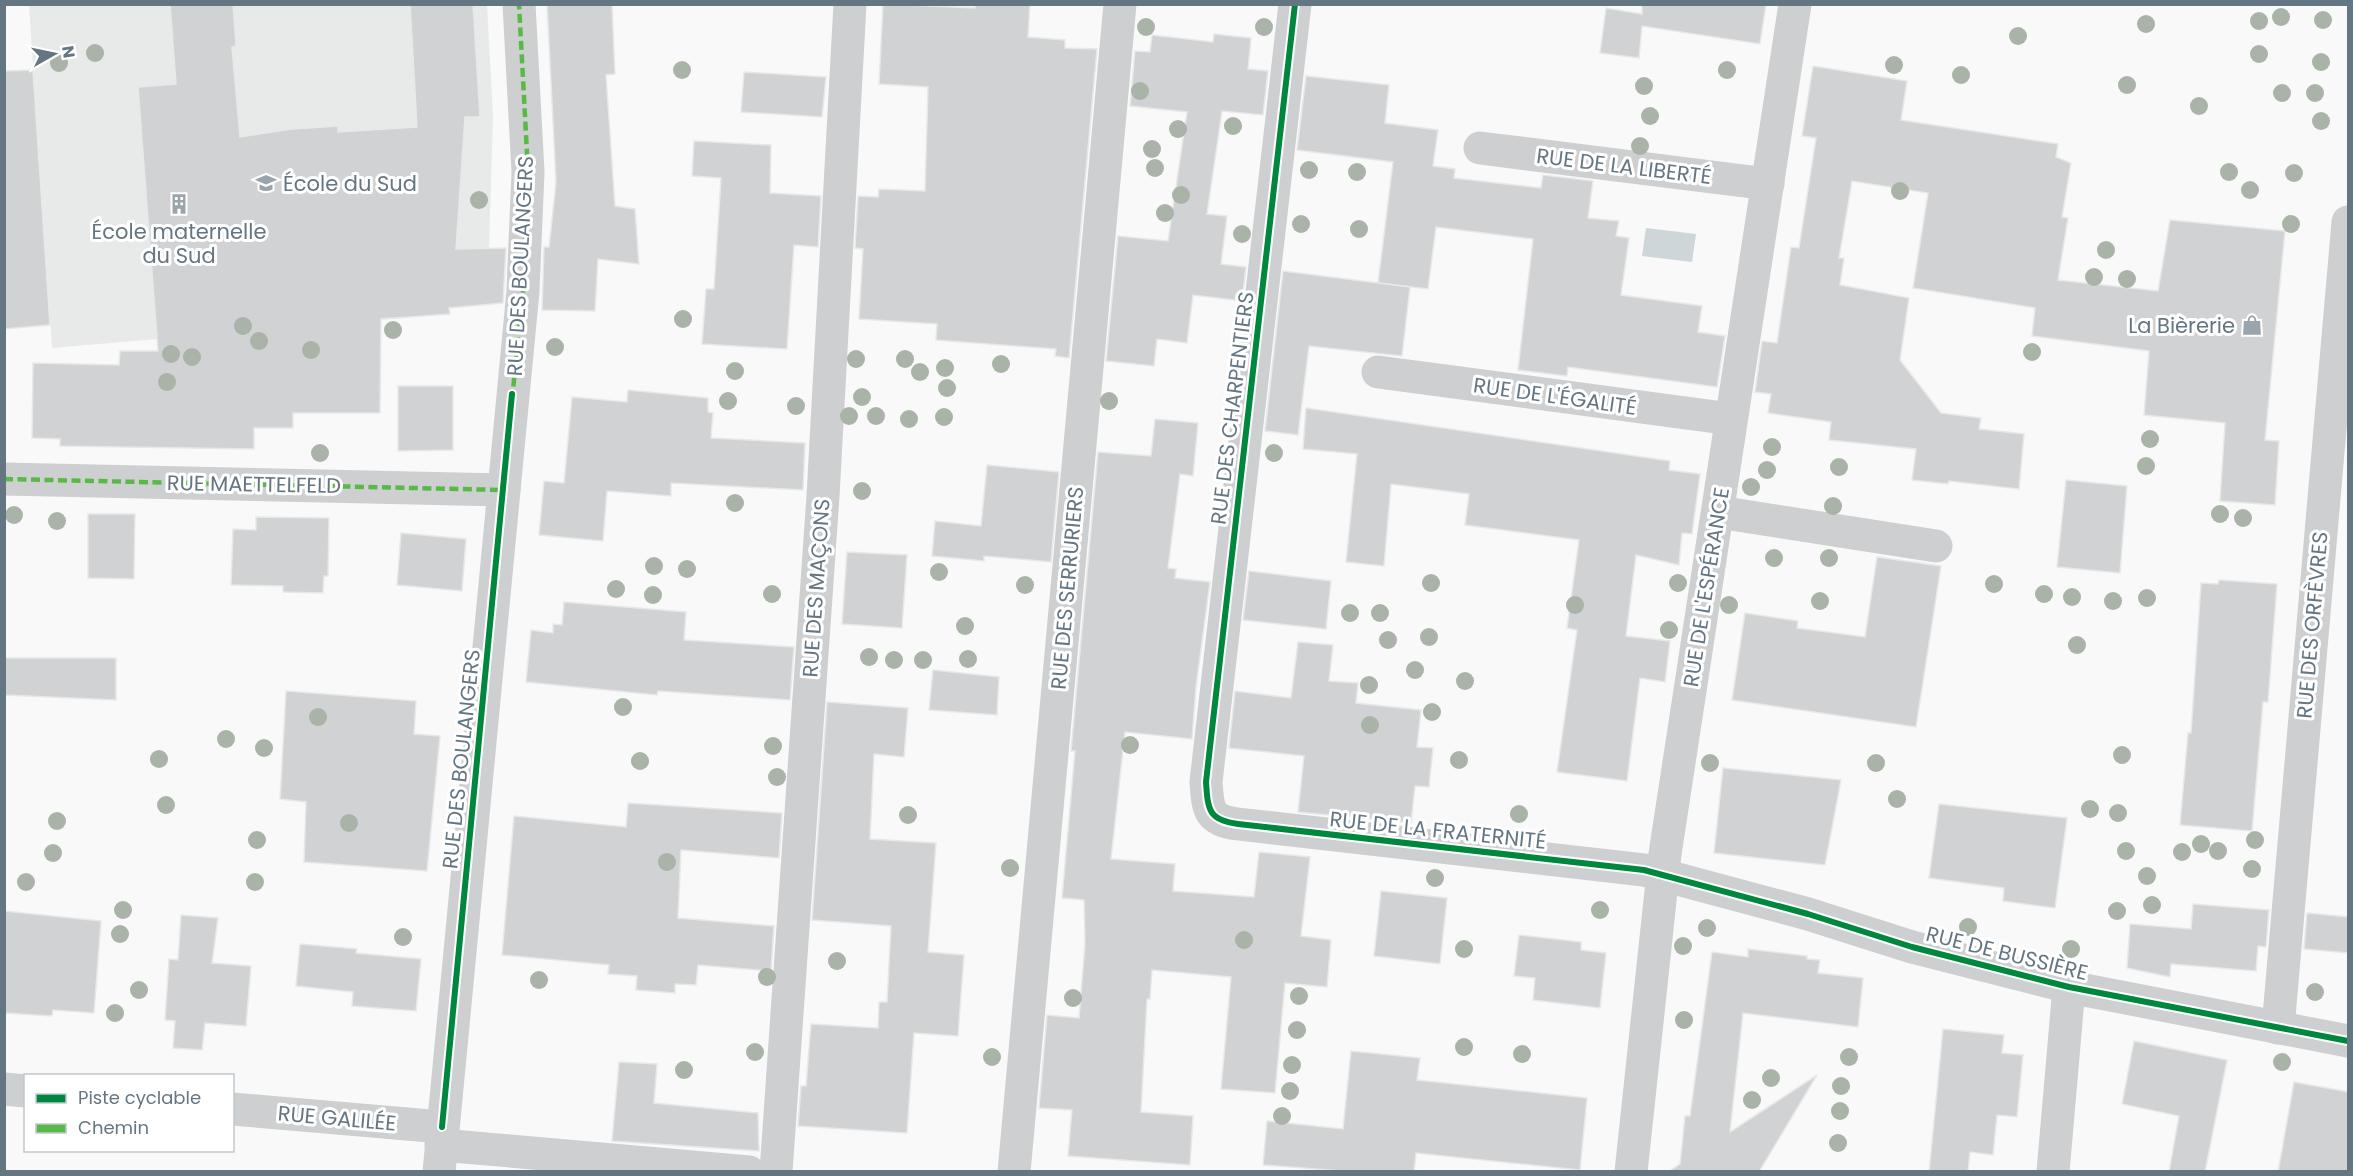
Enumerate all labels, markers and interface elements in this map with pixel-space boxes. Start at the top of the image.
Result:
north arrow [24,24,84,84]
text: N [56,44,81,59]
street label: RUE DE LA LIBERTÉ [1535,141,1713,191]
street label: RUE DES BOULANGERS [500,155,540,377]
place label: École du Sud [283,169,417,198]
school or university icon: École du Sud [254,171,278,195]
building icon: École maternelle du Sud [167,192,191,216]
place label: École maternelle du Sud [92,217,266,270]
street label: RUE DES CHARPENTIERS [1203,290,1261,526]
place label: La Bièrerie [2128,311,2235,340]
shop icon: La Bièrerie [2240,313,2264,337]
street label: RUE DE L'ÉGALITÉ [1471,370,1639,422]
street label: RUE MAETTELFELD [167,468,341,500]
street label: RUE DES SERRURIERS [1044,485,1090,691]
street label: RUE DE L'ESPÉRANCE [1676,485,1736,689]
street label: RUE DES MAÇONS [795,498,837,678]
street label: RUE DES ORFÈVRES [2289,530,2335,720]
street label: RUE DES BOULANGERS [435,648,487,870]
street label: RUE DE LA FRATERNITÉ [1328,804,1548,856]
street label: RUE DE BUSSIÈRE [1923,919,2091,987]
legend [24,1074,234,1152]
text: Piste cyclable [78,1085,201,1110]
street label: RUE GALILÉE [277,1098,397,1138]
text: Chemin [78,1115,149,1140]

